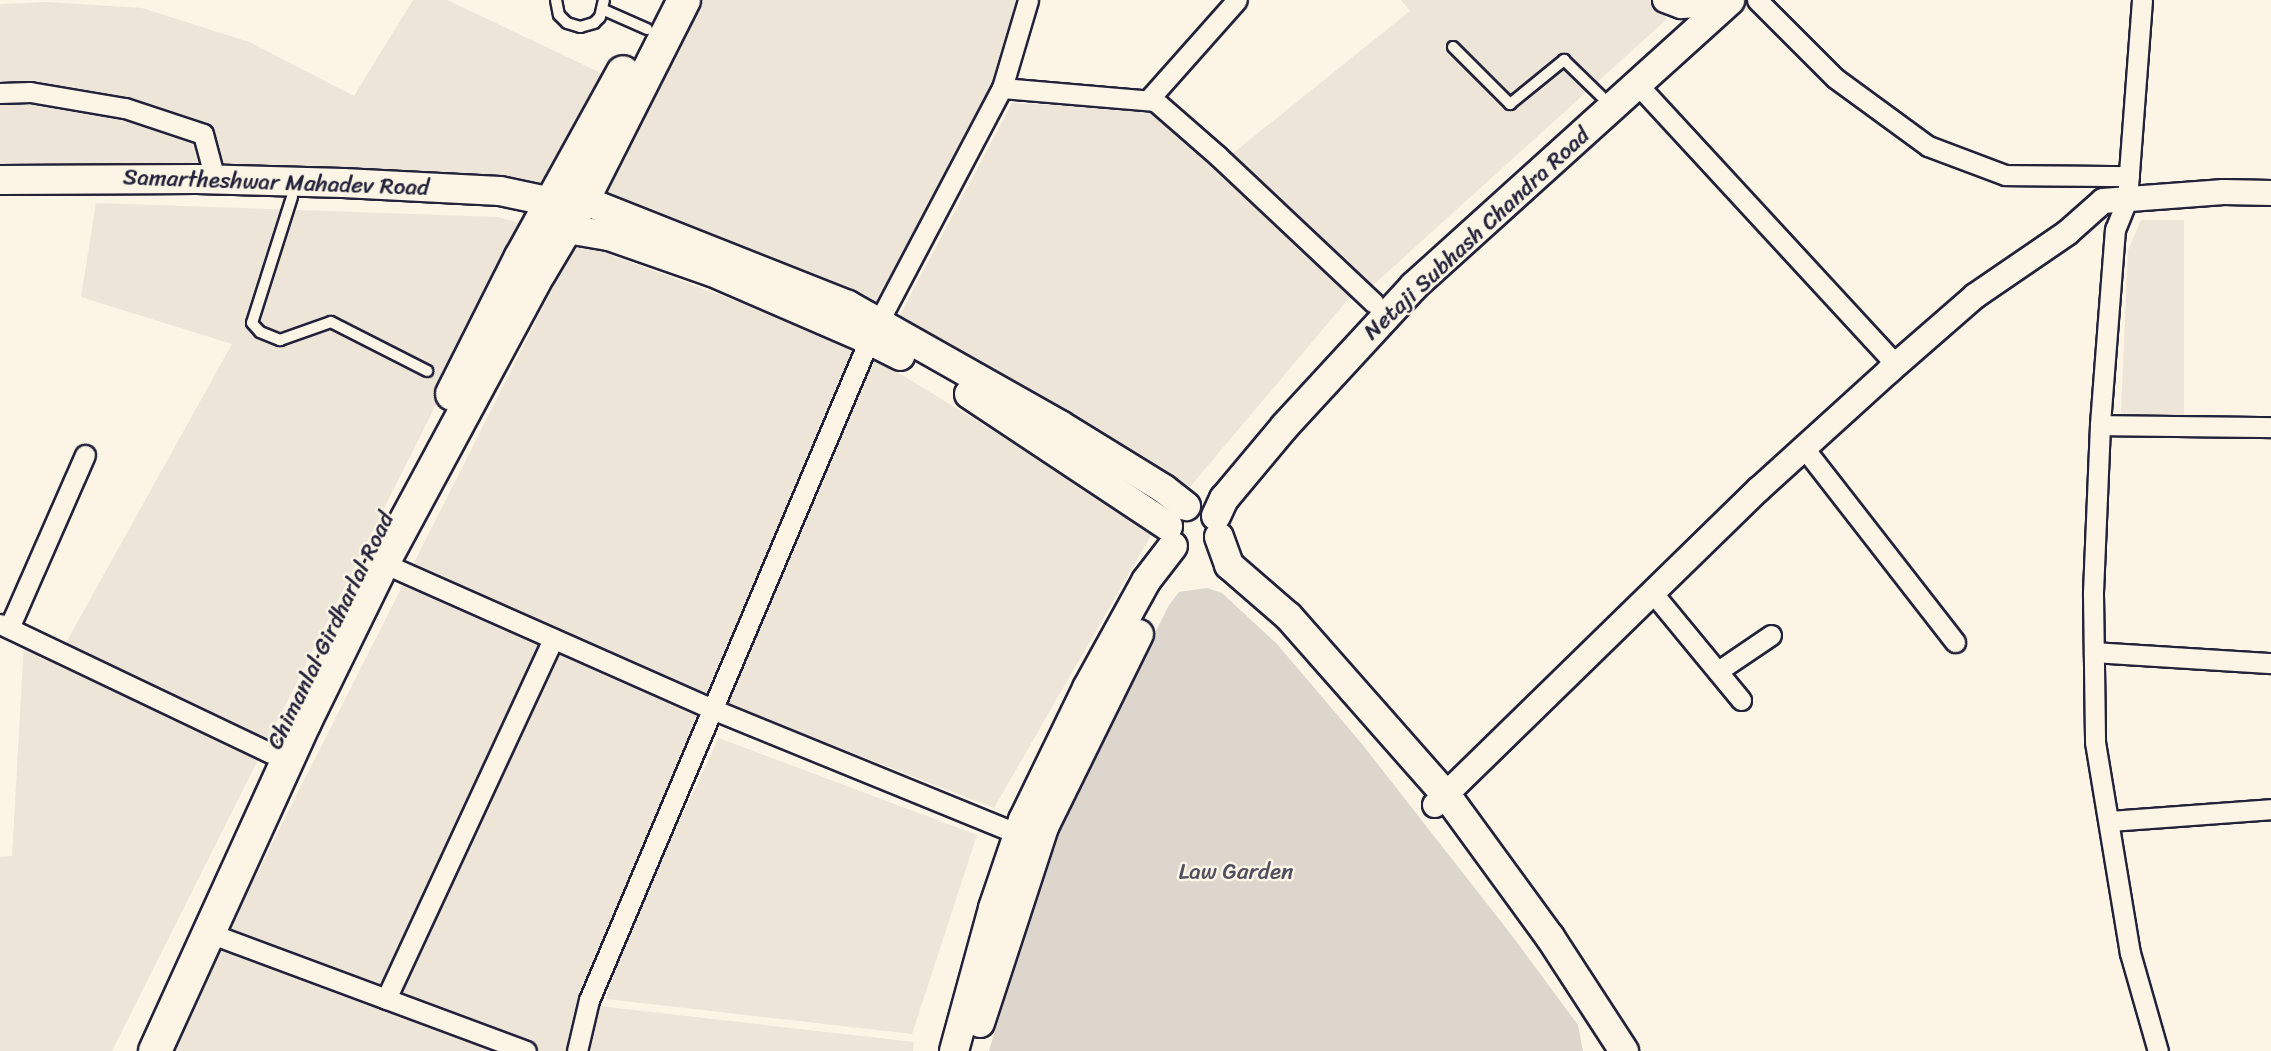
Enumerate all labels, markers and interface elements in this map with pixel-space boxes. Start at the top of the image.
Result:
street label: Netaji Subhash Chandra Road [1358,122,1596,346]
street label: Samartheshwar Mahadev Road [123,164,429,202]
street label: Chimanlal Girdharlal Road [262,508,400,754]
park label: Law Garden [1178,858,1294,886]

